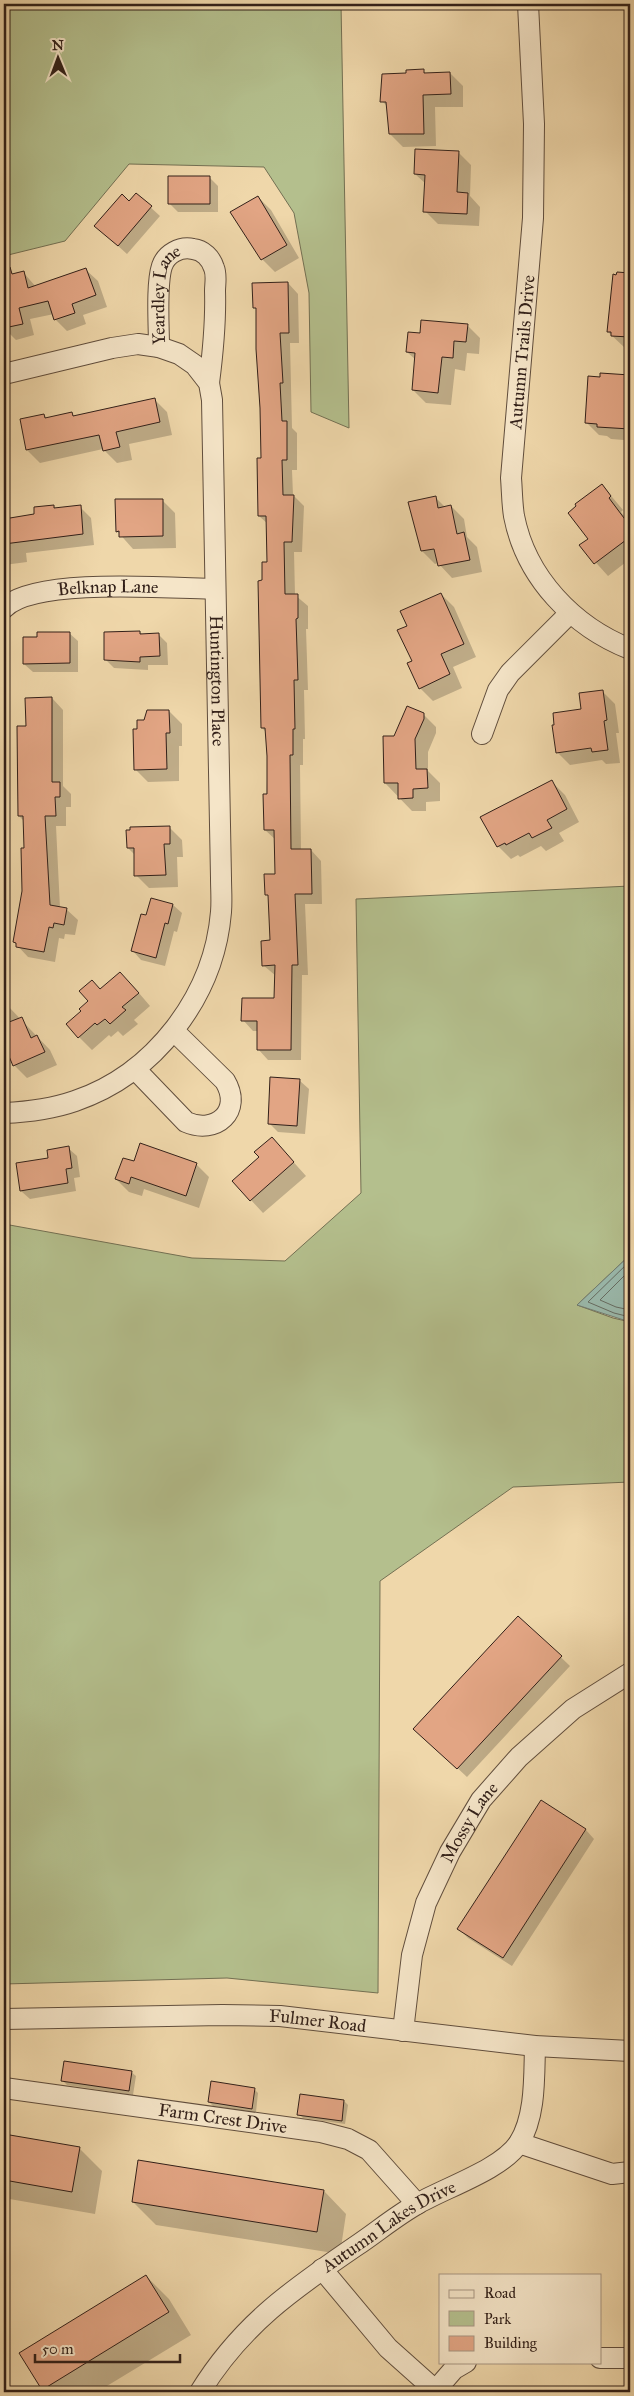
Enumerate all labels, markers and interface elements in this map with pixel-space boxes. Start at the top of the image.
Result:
north arrow [32,32,82,82]
text: N [52,37,64,54]
street label: Yeardley Lane [147,239,184,345]
street label: Autumn Trails Drive [504,274,540,431]
street label: Belknap Lane [56,575,159,601]
street label: Huntington Place [205,615,230,747]
street label: Mossy Lane [436,1777,503,1866]
street label: Fulmer Road [269,2005,367,2037]
street label: Farm Crest Drive [157,2099,289,2138]
street label: Autumn Lakes Drive [317,2176,459,2278]
legend [439,2274,602,2364]
text: Road [484,2284,516,2302]
text: Park [484,2310,511,2328]
scale bar [35,2331,180,2363]
text: Building [484,2334,538,2352]
text: 50 m [42,2340,74,2358]

